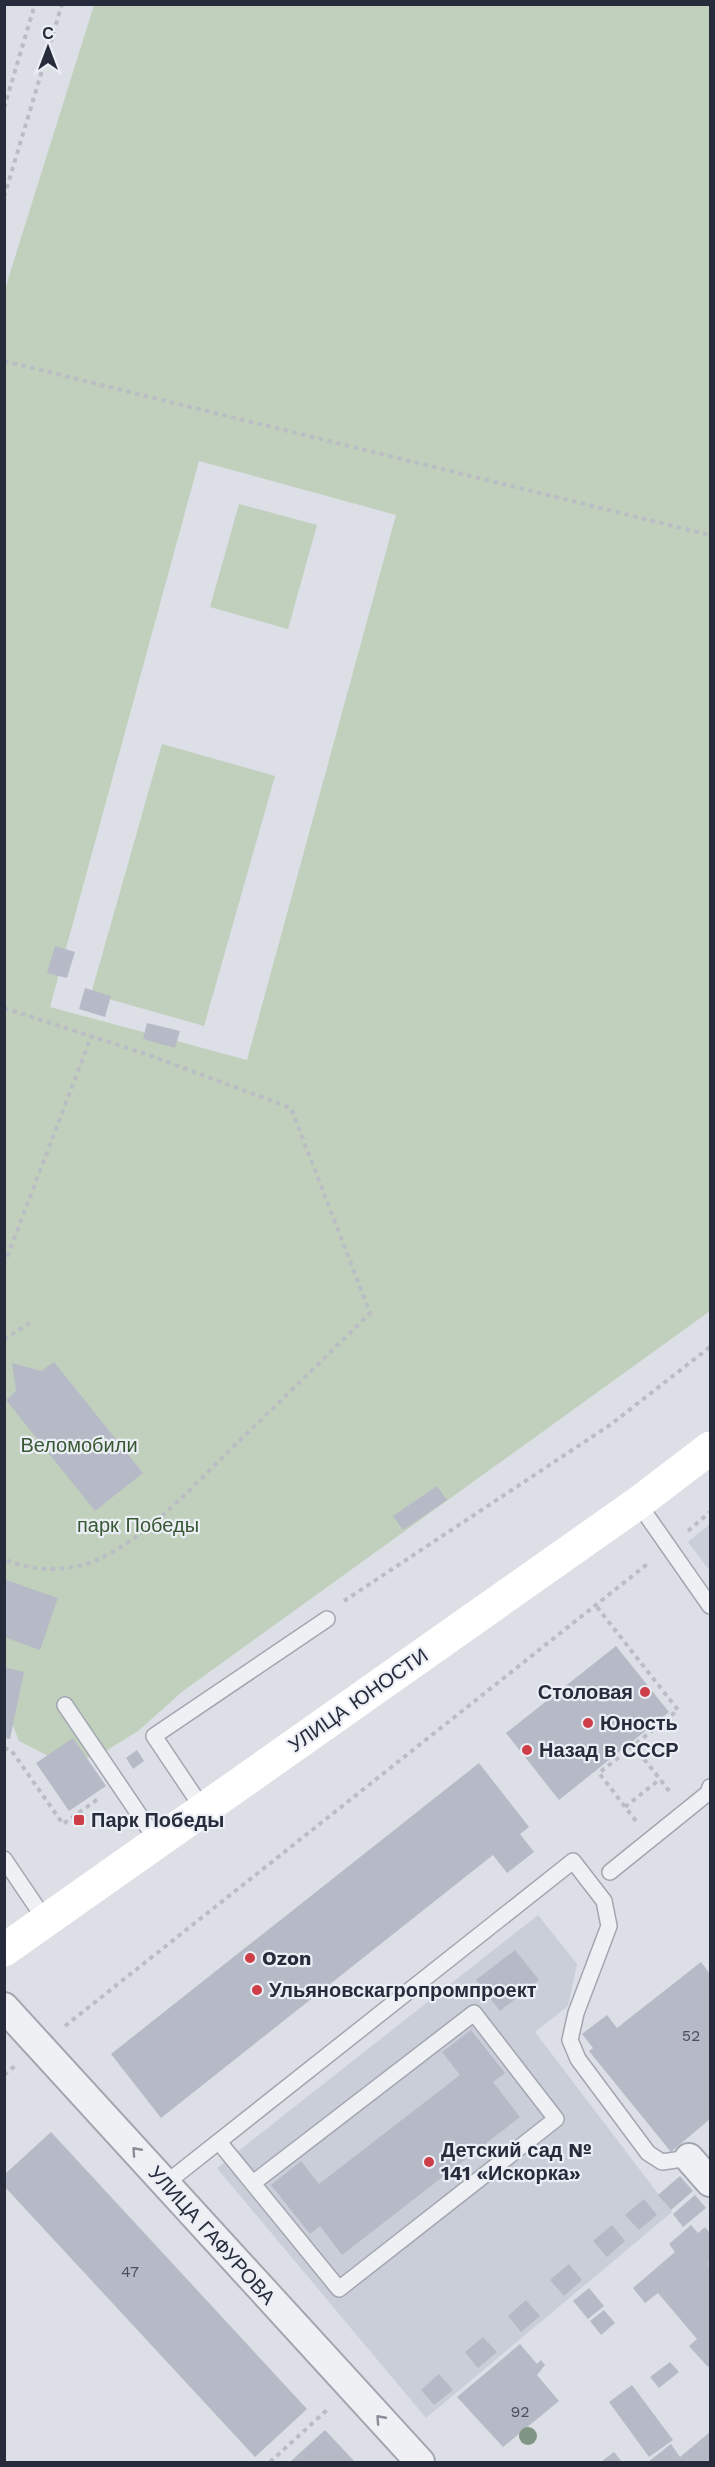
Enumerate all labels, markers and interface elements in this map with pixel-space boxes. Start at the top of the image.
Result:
north arrow [18,18,78,78]
text: С [42,24,54,43]
park label: Веломобили [20,1433,138,1457]
park label: парк Победы [77,1513,199,1537]
street label: УЛИЦА ЮНОСТИ [284,1643,432,1757]
place label: Столовая [538,1680,633,1704]
marker: Столовая [638,1685,652,1699]
place label: Юность [600,1711,678,1735]
marker: Юность [581,1716,595,1730]
place label: Назад в СССР [539,1738,679,1762]
marker: Назад в СССР [520,1743,534,1757]
place label: Парк Победы [91,1808,224,1832]
marker: Парк Победы [72,1813,86,1827]
place label: Ozon [262,1946,311,1970]
marker: Ozon [243,1951,257,1965]
place label: Ульяновскагропромпроект [269,1978,537,2002]
marker: Ульяновскагропромпроект [250,1983,264,1997]
house number: 52 [682,2026,700,2045]
place label: Детский сад № 141 «Искорка» [441,2138,592,2185]
one-way arrow [132,2147,143,2158]
marker: Детский сад № 141 «Искорка» [422,2155,436,2169]
street label: УЛИЦА ГАФУРОВА [143,2161,281,2310]
house number: 47 [121,2262,139,2281]
house number: 92 [510,2402,530,2421]
one-way arrow [376,2416,387,2426]

